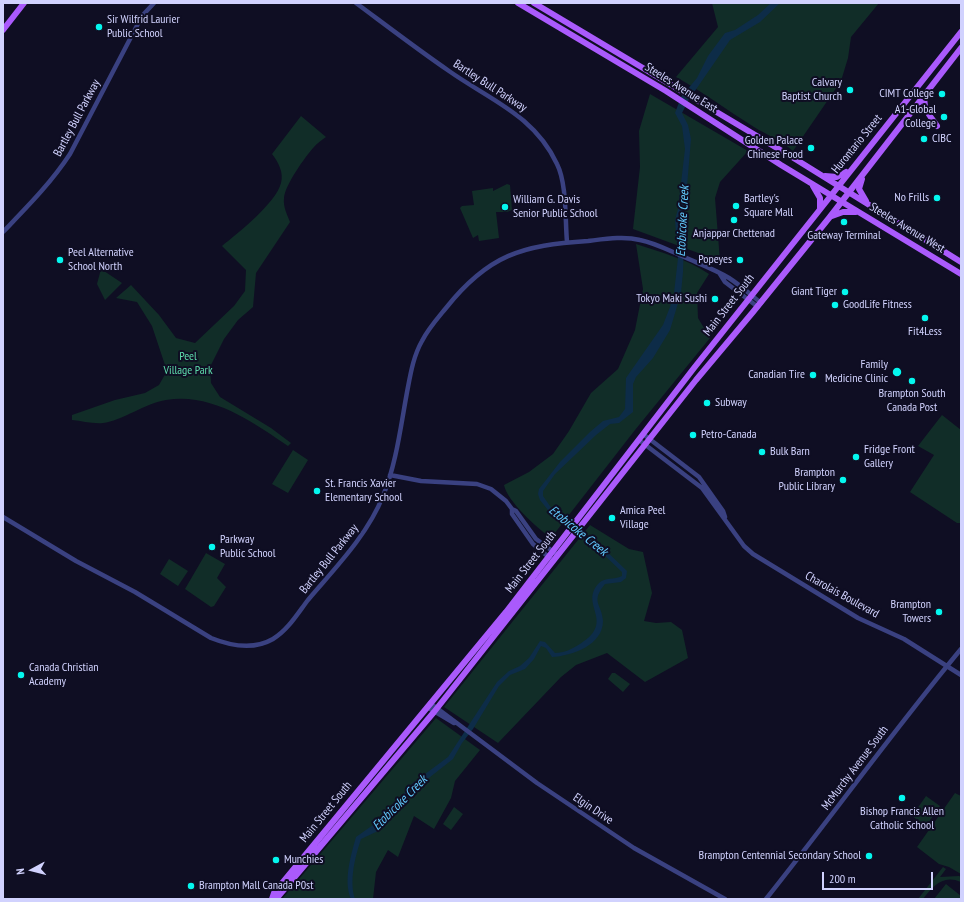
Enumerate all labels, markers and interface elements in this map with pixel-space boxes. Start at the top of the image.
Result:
place label: Sir Wilfrid Laurier Public School [107,13,180,41]
marker: Sir Wilfrid Laurier Public School [94,22,104,32]
street label: Bartley Bull Parkway [450,57,530,115]
street label: Steeles Avenue East [642,60,720,116]
place label: Calvary Baptist Church [782,76,842,104]
street label: Bartley Bull Parkway [51,77,103,159]
marker: Calvary Baptist Church [845,85,855,95]
place label: CIMT College [879,87,934,101]
marker: CIMT College [937,89,947,99]
place label: A1-Global College [895,103,936,131]
street label: Hurontario Street [829,112,885,176]
marker: A1-Global College [939,112,949,122]
place label: CIBC [932,132,951,146]
place label: Golden Palace Chinese Food [745,134,803,162]
marker: CIBC [919,134,929,144]
marker: Golden Palace Chinese Food [806,143,816,153]
water label: Etobicoke Creek [673,185,693,257]
place label: No Frills [894,191,929,205]
place label: Bartley's Square Mall [744,192,793,220]
place label: William G. Davis Senior Public School [513,193,598,221]
marker: No Frills [932,193,942,203]
street label: Steeles Avenue West [867,200,947,256]
marker: Bartley's Square Mall [731,201,741,211]
marker: William G. Davis Senior Public School [500,202,510,212]
marker: Anjappar Chettenad [729,215,739,225]
marker: Gateway Terminal [839,217,849,227]
place label: Anjappar Chettenad [693,227,775,241]
place label: Gateway Terminal [807,229,881,243]
place label: Peel Alternative School North [68,246,134,274]
place label: Popeyes [698,253,732,267]
marker: Peel Alternative School North [55,255,65,265]
marker: Popeyes [735,255,745,265]
street label: Main Street South [700,271,758,339]
place label: Giant Tiger [791,285,837,299]
marker: Giant Tiger [840,287,850,297]
place label: Tokyo Maki Sushi [636,292,707,306]
marker: Tokyo Maki Sushi [710,294,720,304]
place label: GoodLife Fitness [843,298,912,312]
marker: GoodLife Fitness [830,300,840,310]
marker: Fit4Less [920,313,930,323]
place label: Fit4Less [908,325,942,339]
park label: Peel Village Park [163,350,213,378]
place label: Family Medicine Clinic [825,358,888,386]
marker: Family Medicine Clinic [891,366,903,378]
place label: Canadian Tire [748,368,805,382]
marker: Canadian Tire [808,370,818,380]
marker: Brampton South Canada Post [907,376,917,386]
place label: Brampton South Canada Post [878,387,946,415]
place label: Subway [715,396,747,410]
marker: Subway [702,398,712,408]
place label: Petro-Canada [701,428,756,442]
marker: Petro-Canada [688,430,698,440]
place label: Fridge Front Gallery [864,443,915,471]
place label: Bulk Barn [770,445,810,459]
marker: Bulk Barn [757,447,767,457]
marker: Fridge Front Gallery [851,452,861,462]
place label: Brampton Public Library [779,466,835,494]
marker: Brampton Public Library [838,475,848,485]
place label: St. Francis Xavier Elementary School [325,477,402,505]
marker: St. Francis Xavier Elementary School [312,486,322,496]
water label: Etobicoke Creek [545,503,611,559]
place label: Amica Peel Village [620,504,665,532]
marker: Amica Peel Village [607,513,617,523]
street label: Bartley Bull Parkway [297,521,361,597]
street label: Main Street South [502,528,560,596]
place label: Parkway Public School [220,533,276,561]
marker: Parkway Public School [207,542,217,552]
street label: Charolais Boulevard [802,569,882,621]
place label: Brampton Towers [891,598,931,626]
marker: Brampton Towers [934,607,944,617]
place label: Canada Christian Academy [29,661,98,689]
marker: Canada Christian Academy [16,670,26,680]
street label: McMurchy Avenue South [819,723,891,813]
water label: Etobicoke Creek [369,772,431,834]
street label: Main Street South [297,779,355,845]
street label: Elgin Drive [570,790,616,828]
marker: Bishop Francis Allen Catholic School [897,793,907,803]
place label: Bishop Francis Allen Catholic School [860,805,944,833]
place label: Brampton Centennial Secondary School [698,849,861,863]
north arrow [12,850,52,890]
marker: Brampton Centennial Secondary School [864,851,874,861]
place label: Munchies [284,853,323,867]
marker: Munchies [271,855,281,865]
scale bar [824,864,935,890]
text: N [13,868,27,875]
text: 200 m [829,871,856,886]
place label: Brampton Mall Canada P0st [199,879,313,893]
marker: Brampton Mall Canada P0st [186,881,196,891]

